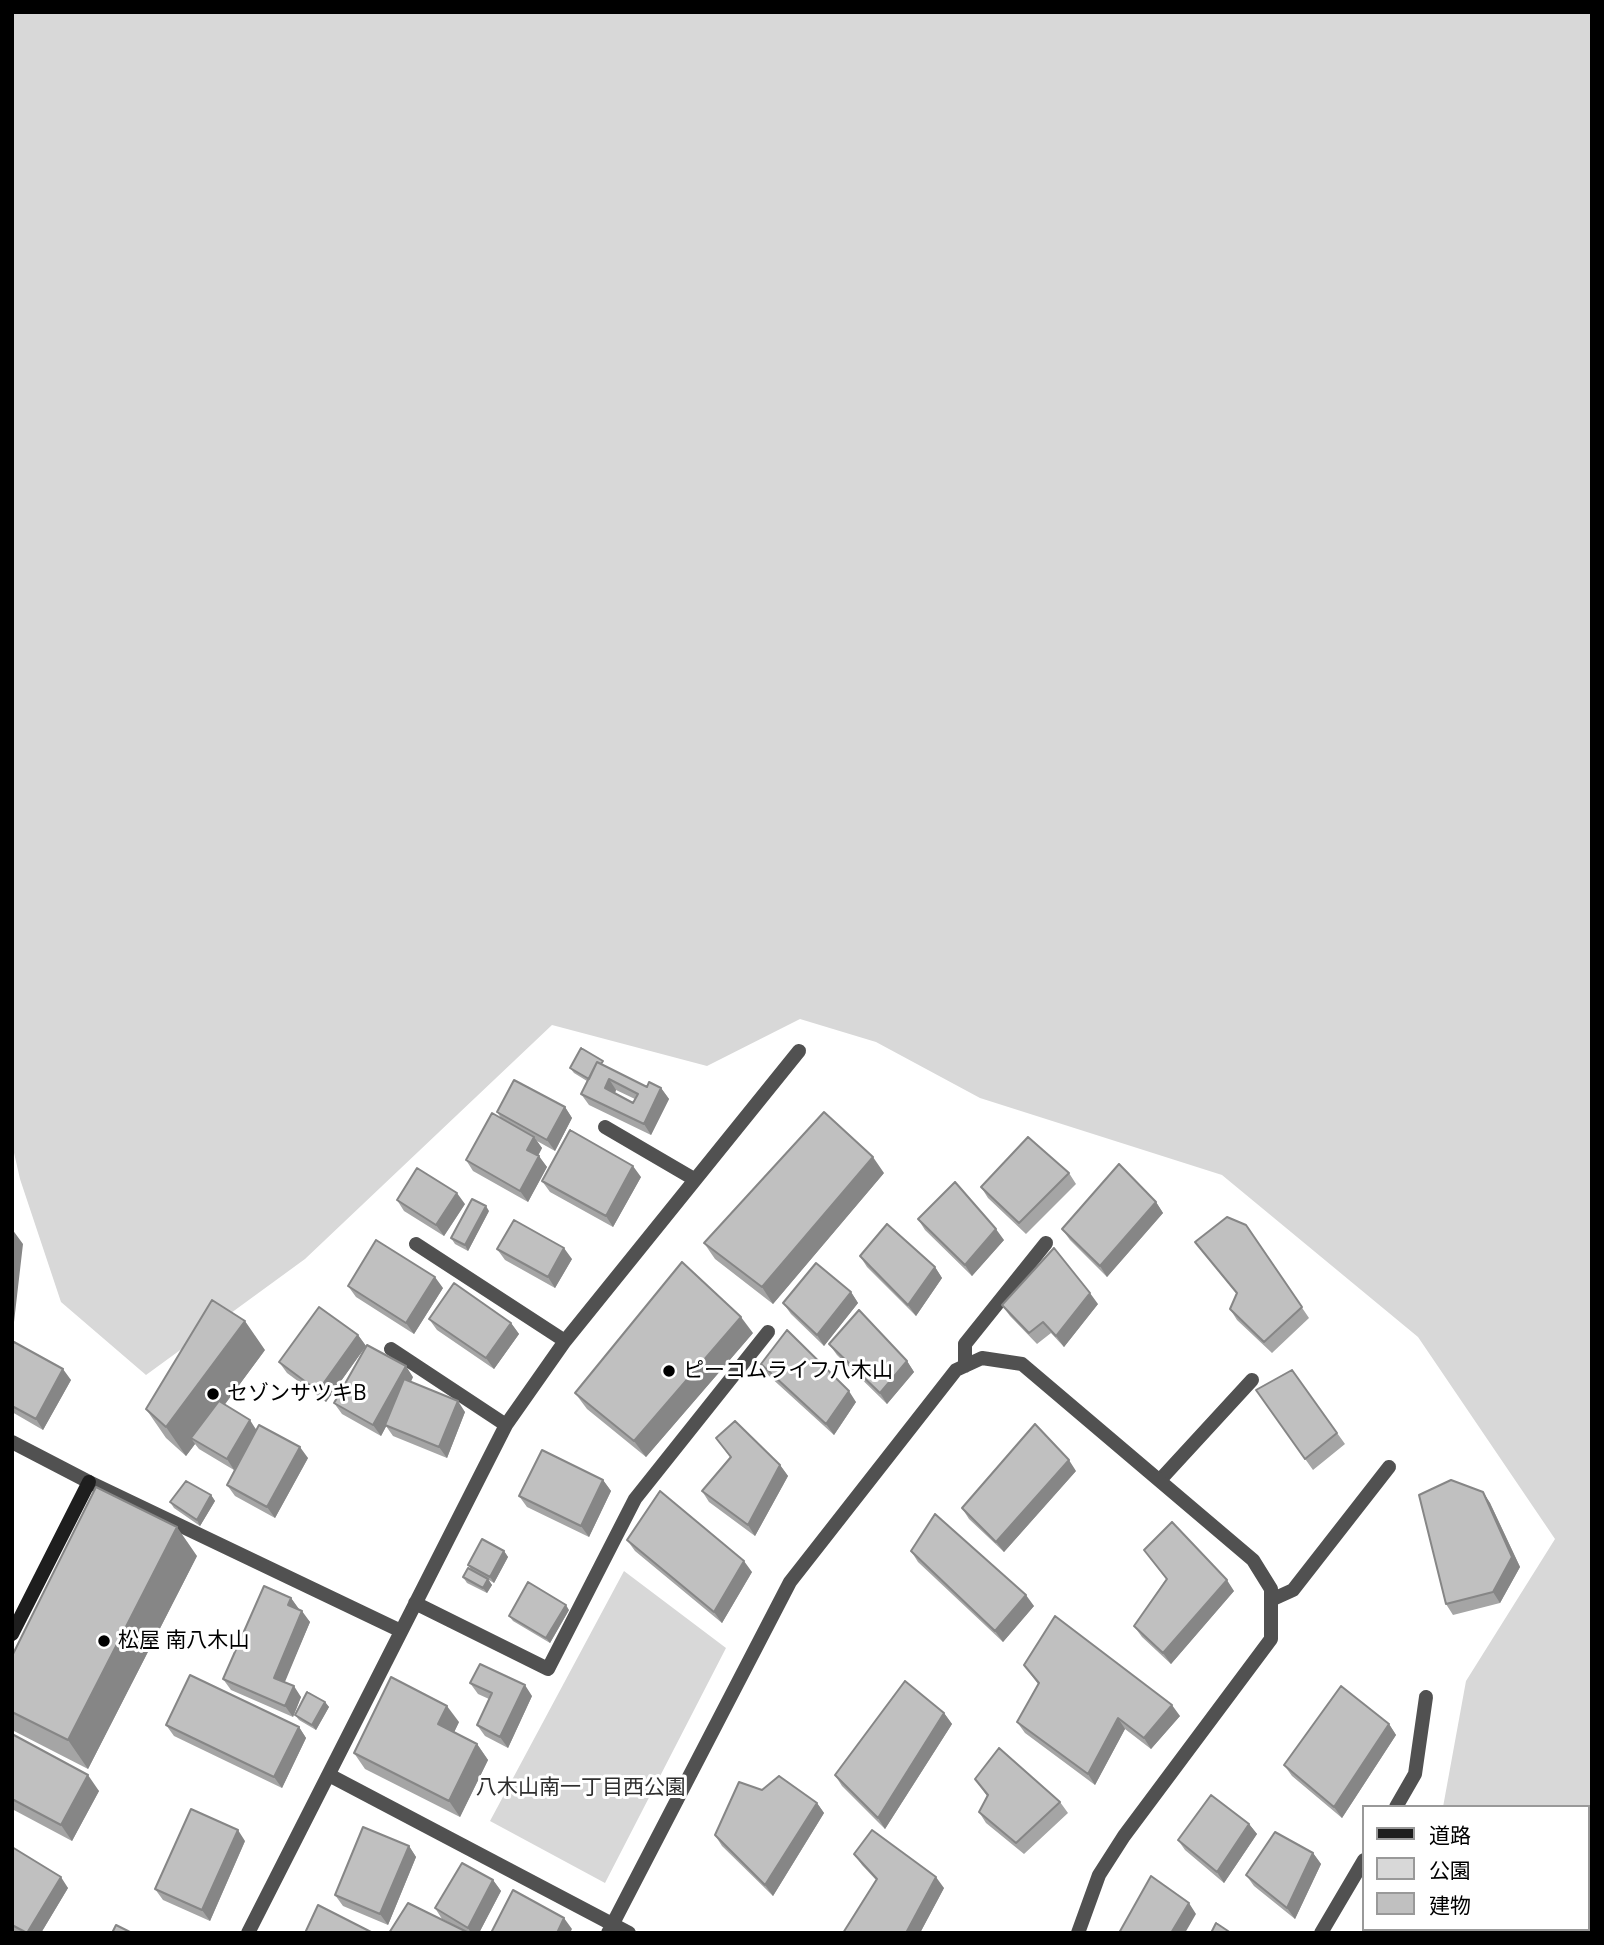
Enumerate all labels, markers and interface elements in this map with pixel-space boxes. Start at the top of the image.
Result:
place label: ピーコムライフ八木山 [683,1358,893,1384]
marker: ピーコムライフ八木山 [661,1363,677,1379]
place label: セゾンサツキB [227,1381,367,1407]
marker: セゾンサツキB [205,1386,221,1402]
place label: 松屋 南八木山 [118,1628,249,1654]
marker: 松屋 南八木山 [96,1633,112,1649]
park label: 八木山南一丁目西公園 [476,1775,686,1801]
legend [1362,1805,1590,1931]
text: 道路 [1429,1821,1471,1849]
text: 公園 [1429,1856,1471,1884]
text: 建物 [1429,1891,1471,1919]

